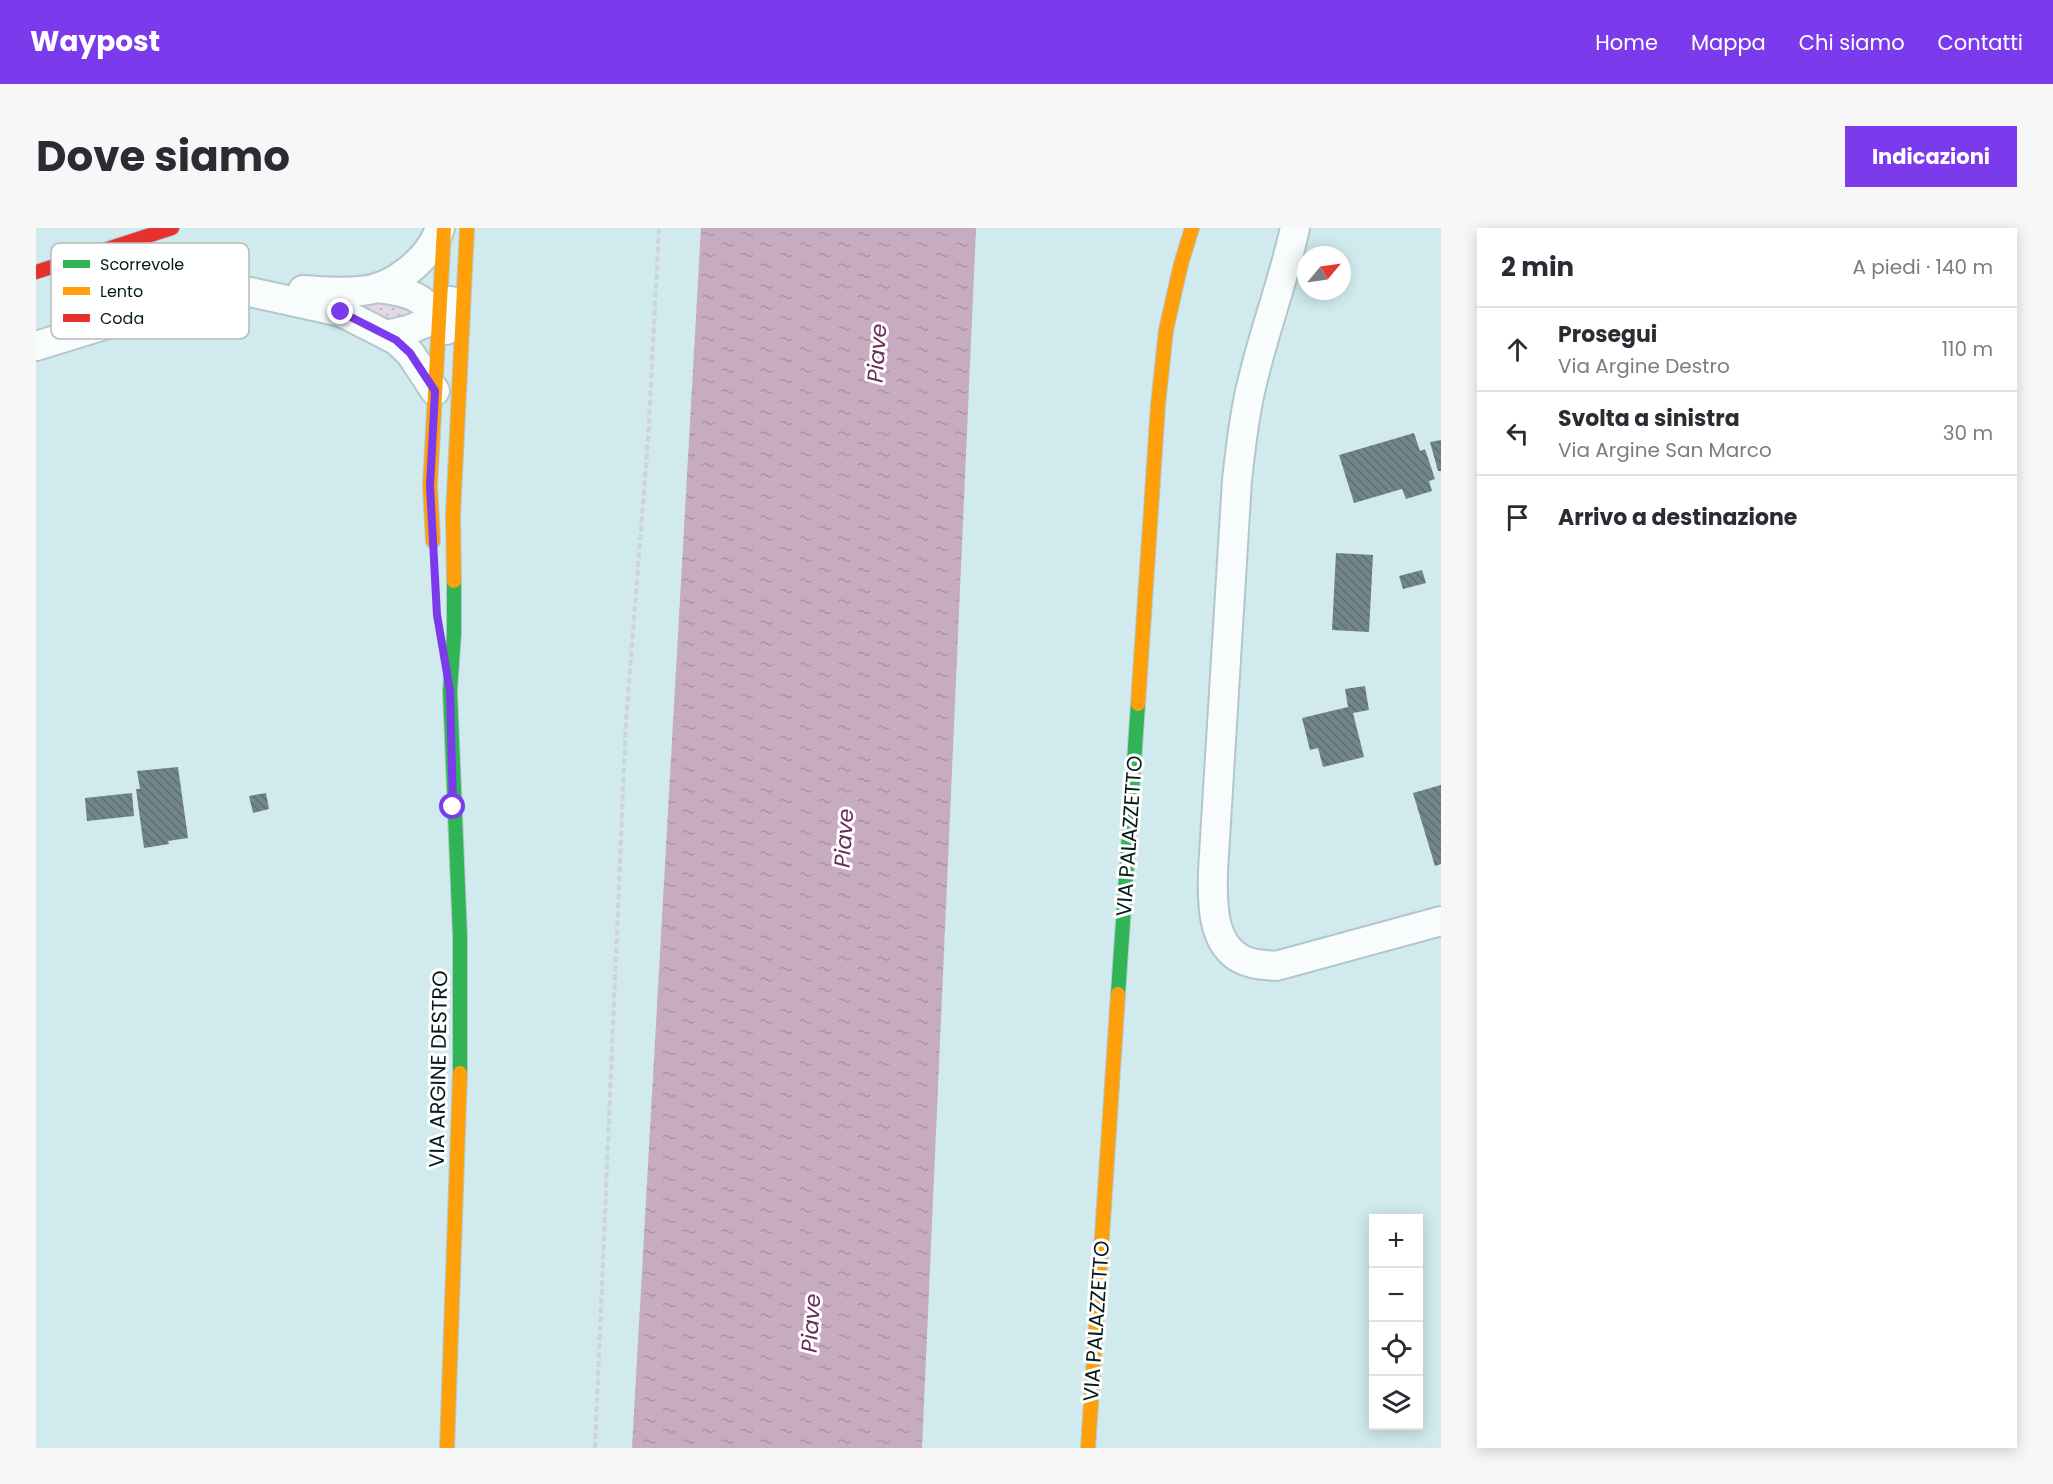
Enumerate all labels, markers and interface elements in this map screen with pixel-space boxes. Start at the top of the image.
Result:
text: Waypost [30,22,160,61]
text: Home [1595,28,1658,57]
text: Mappa [1691,28,1766,57]
text: Chi siamo [1799,28,1905,57]
text: Contatti [1938,28,2023,57]
button: Indicazioni [1845,126,2017,187]
text: Dove siamo [36,127,290,186]
legend [51,243,249,339]
north arrow [1297,246,1351,300]
text: 2 min [1501,249,1574,285]
text: Scorrevole [100,253,184,276]
text: A piedi · 140 m [1853,253,1993,281]
text: Lento [100,280,143,303]
route end [327,298,353,324]
text: Coda [100,307,144,330]
text: Prosegui [1558,319,1657,350]
water label: Piave [859,322,895,384]
icon: ahead [1501,333,1534,366]
text: 110 m [1942,335,1993,363]
text: Via Argine Destro [1558,352,1730,380]
text: Svolta a sinistra [1558,403,1740,434]
icon: left [1501,417,1534,450]
text: 30 m [1943,419,1993,447]
text: Via Argine San Marco [1558,436,1772,464]
icon: arrive [1501,501,1534,534]
text: Arrivo a destinazione [1558,502,1797,533]
street label: VIA PALAZZETTO [1109,754,1149,918]
route start [439,793,465,819]
water label: Piave [826,807,862,869]
street label: VIA ARGINE DESTRO [422,970,454,1168]
map controls [1369,1214,1423,1430]
button: + [1369,1214,1423,1268]
street label: VIA PALAZZETTO [1076,1239,1116,1403]
button: − [1369,1268,1423,1322]
water label: Piave [793,1292,829,1354]
button: locate [1369,1322,1423,1376]
button: layers [1369,1376,1423,1430]

